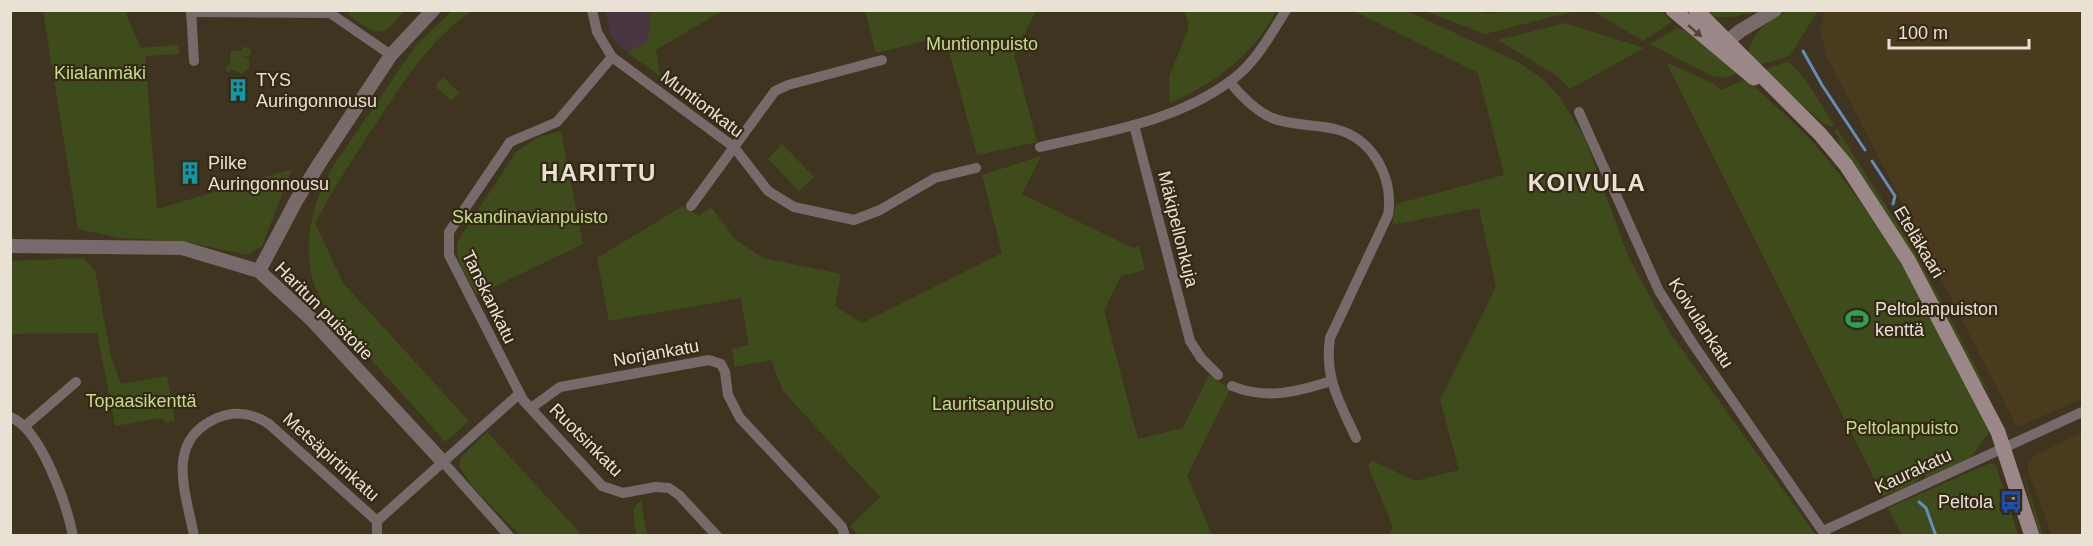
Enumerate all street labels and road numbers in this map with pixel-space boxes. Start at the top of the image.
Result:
street label: Muntionkatu [657,67,747,141]
street label: Mäkipellonkuja [1154,169,1202,290]
street label: Eteläkaari [1890,203,1948,281]
street label: Tanskankatu [458,247,520,347]
street label: Haritun puistotie [271,258,377,364]
street label: Koivulankatu [1665,274,1737,372]
street label: Norjankatu [611,336,701,370]
street label: Ruotsinkatu [545,399,627,481]
street label: Metsäpirtinkatu [279,409,383,505]
street label: Kaurakatu [1872,445,1954,497]

